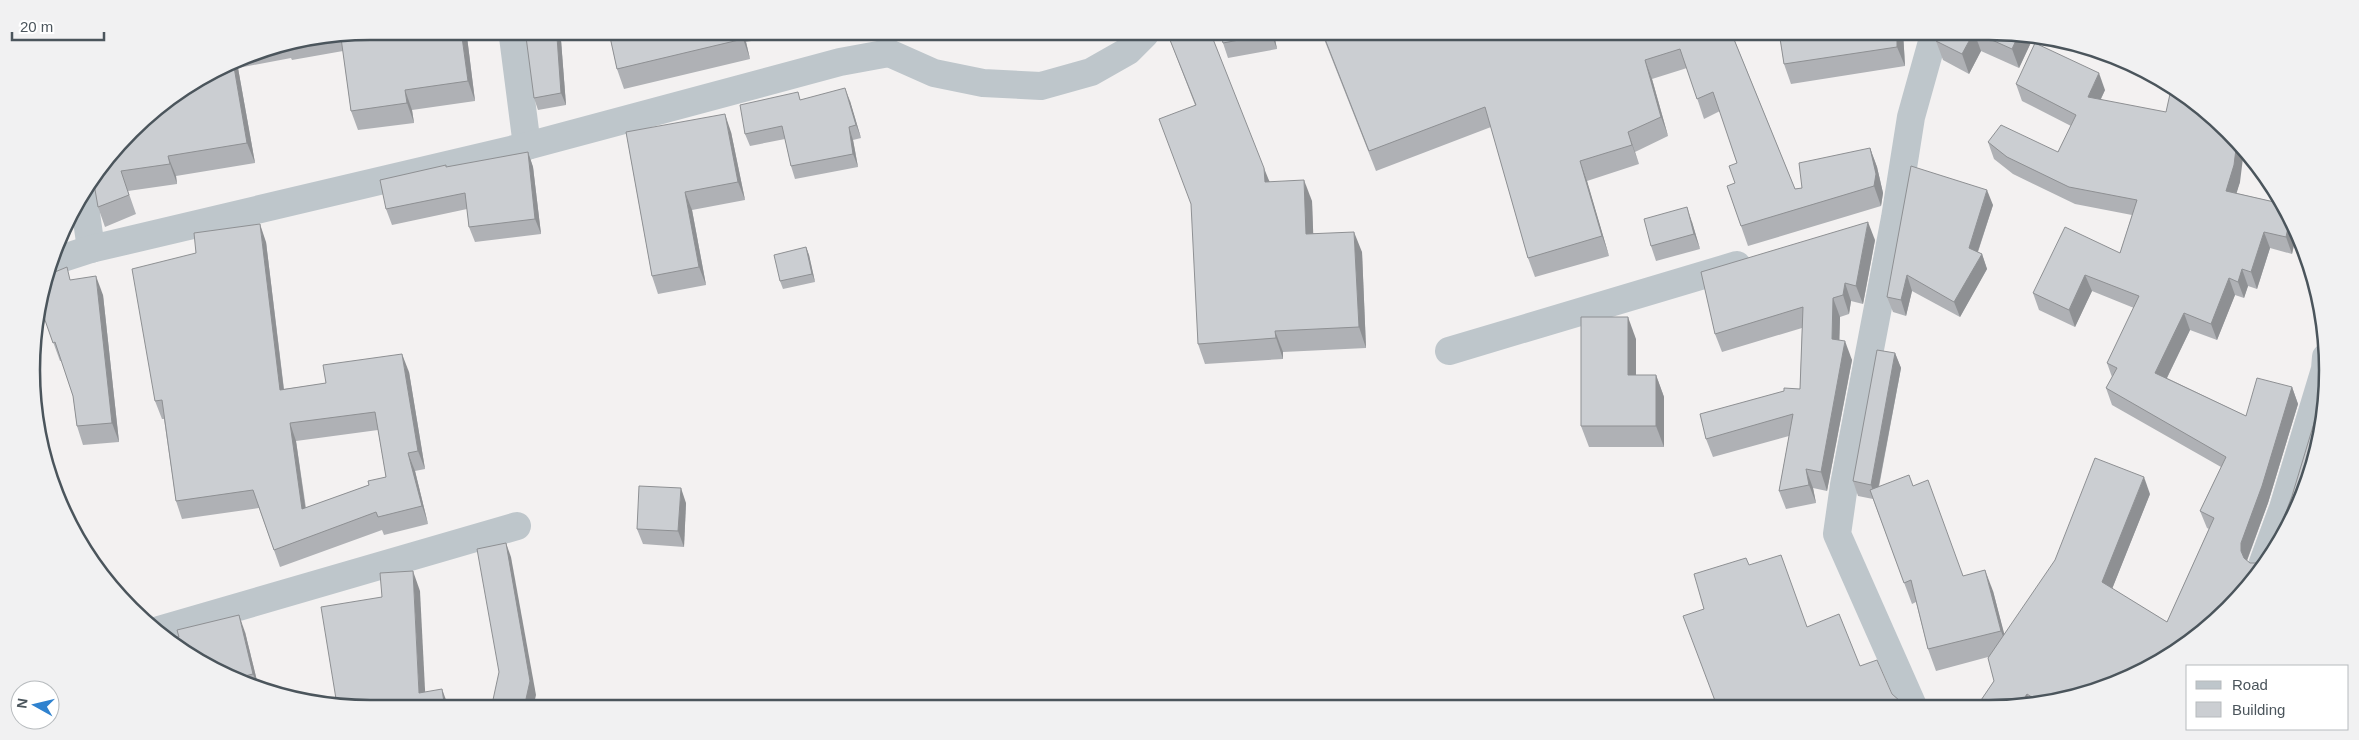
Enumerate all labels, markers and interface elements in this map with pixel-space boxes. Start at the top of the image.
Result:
scale bar [12,10,105,42]
text: 20 m [20,18,53,35]
legend [2186,665,2349,730]
text: Road [2232,676,2268,693]
north arrow [10,680,60,730]
text: N [13,697,31,709]
text: Building [2232,701,2285,718]

